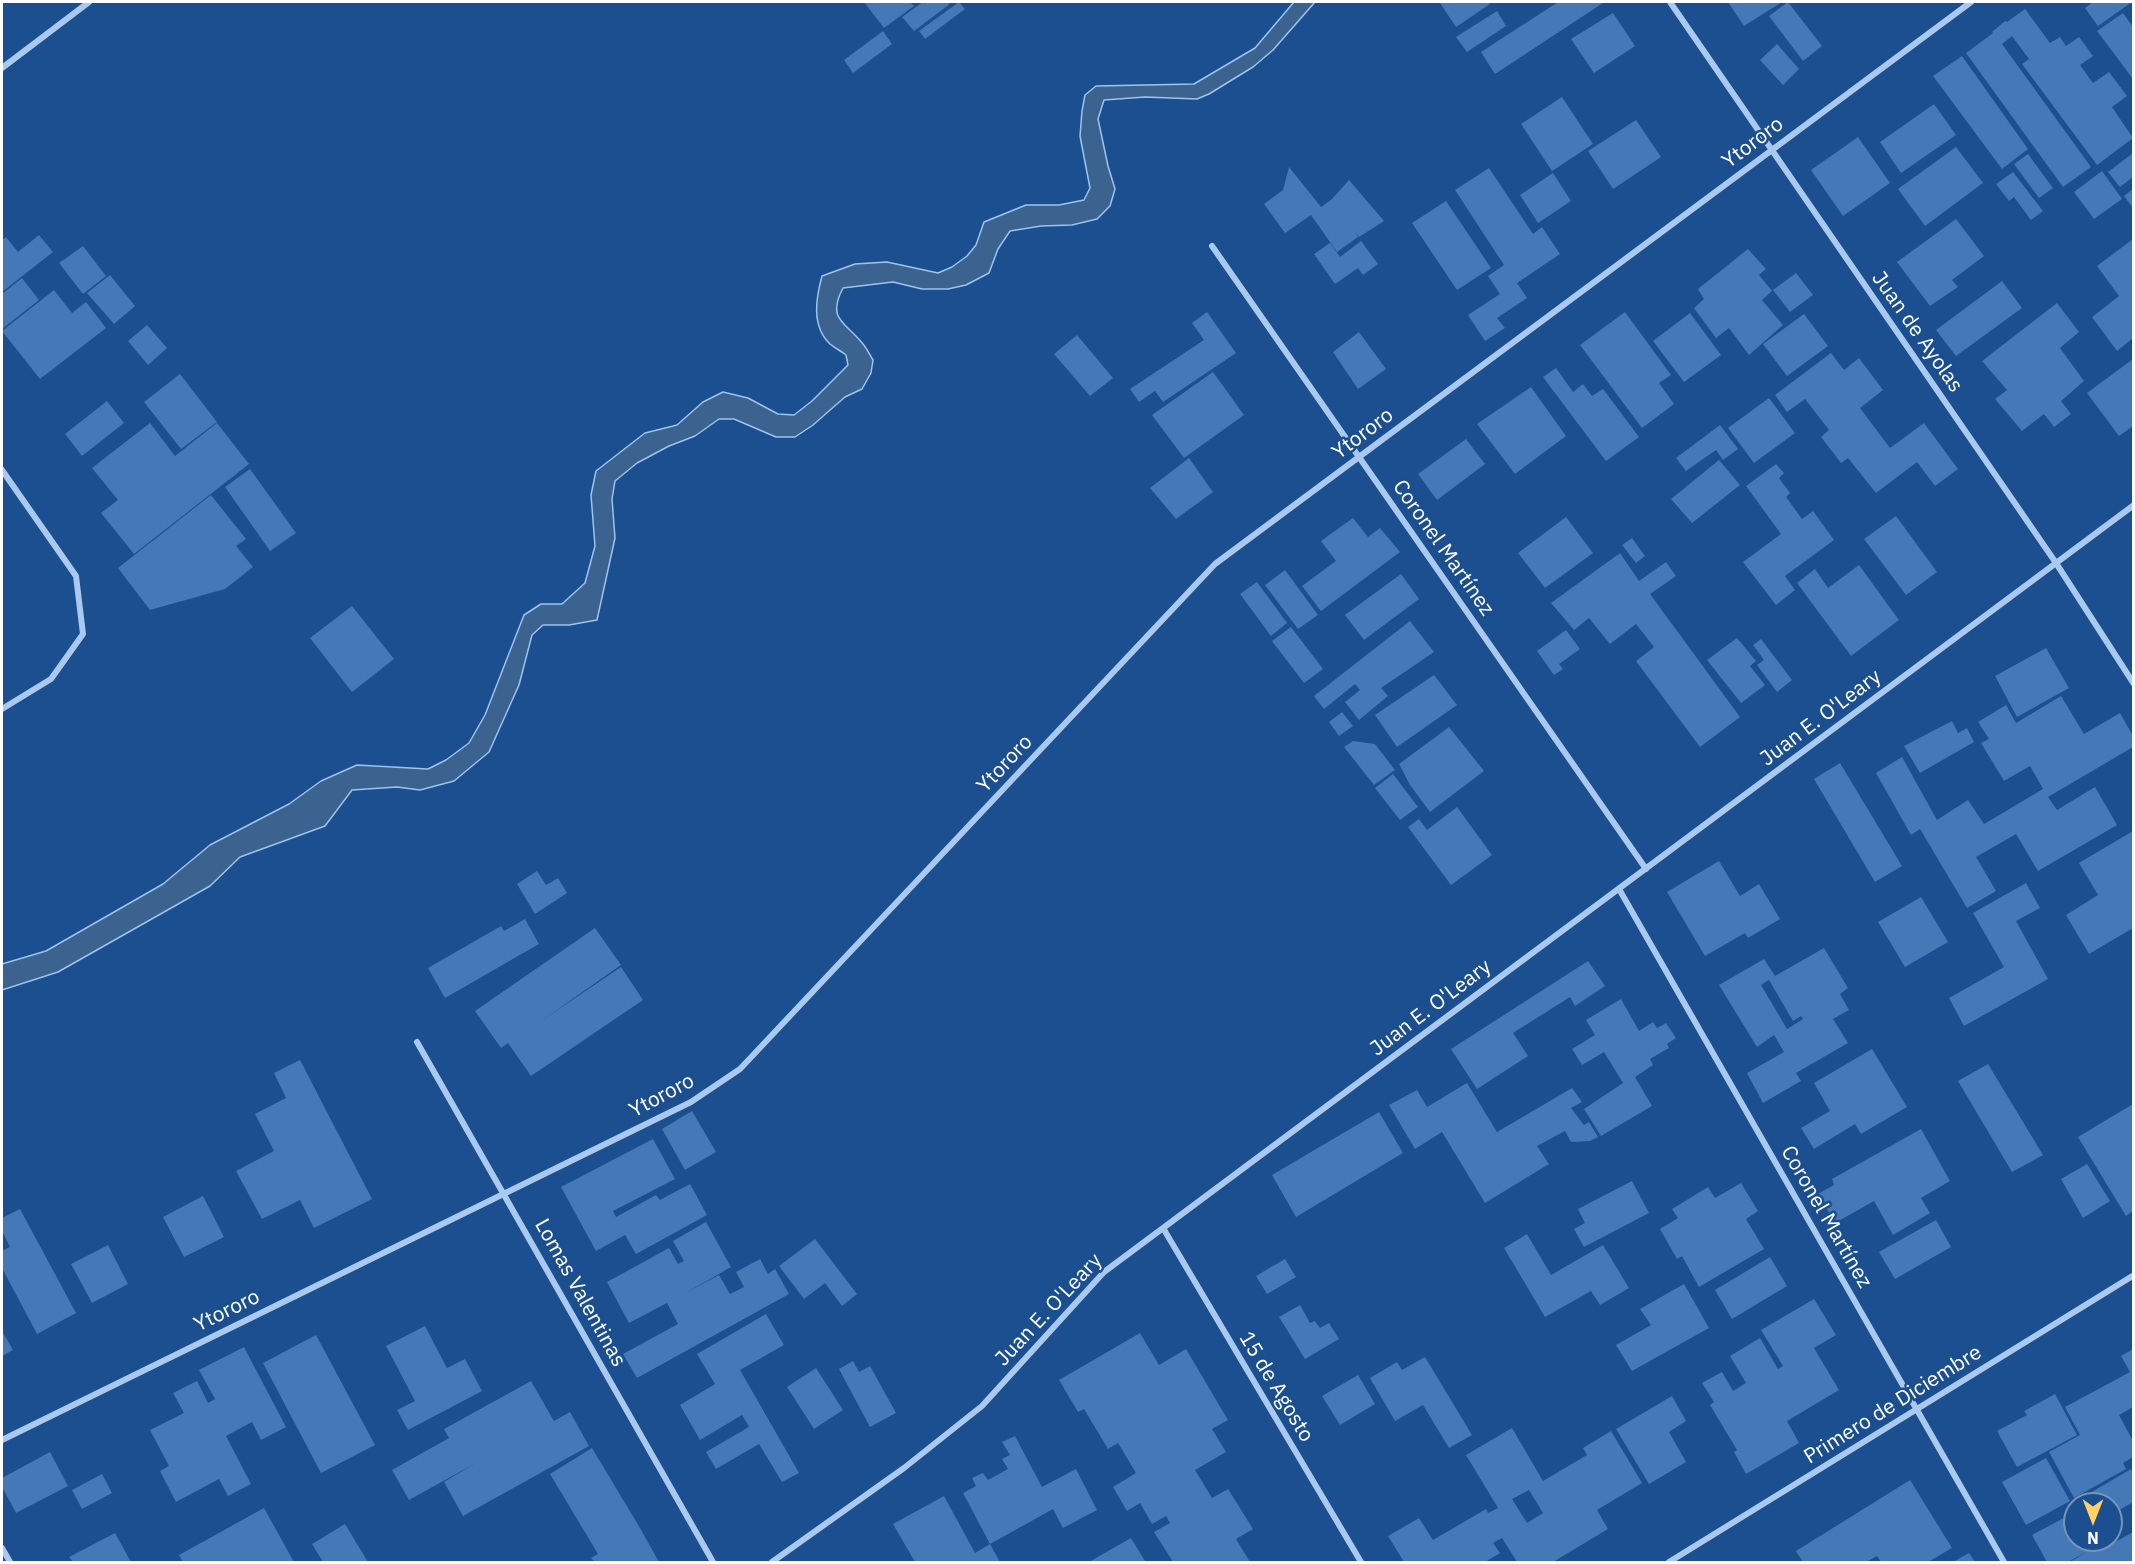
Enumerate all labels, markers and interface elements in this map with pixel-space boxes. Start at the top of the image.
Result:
street label: Ytororo [1717,112,1789,174]
street label: Juan de Ayolas [1866,267,1968,397]
street label: Ytororo [1327,403,1399,465]
street label: Coronel Martínez [1387,475,1499,621]
street label: Juan E. O'Leary [1756,664,1886,772]
street label: Ytororo [972,730,1038,798]
street label: Juan E. O'Leary [1366,954,1496,1062]
street label: Ytororo [625,1068,699,1124]
street label: Coronel Martínez [1775,1141,1877,1293]
street label: Lomas Valentinas [529,1215,631,1371]
street label: Juan E. O'Leary [990,1248,1108,1372]
street label: Ytororo [190,1284,264,1338]
street label: 15 de Agosto [1233,1327,1319,1447]
street label: Primero de Diciembre [1800,1340,1986,1470]
north arrow [2063,1492,2123,1552]
text: N [2087,1528,2099,1548]

